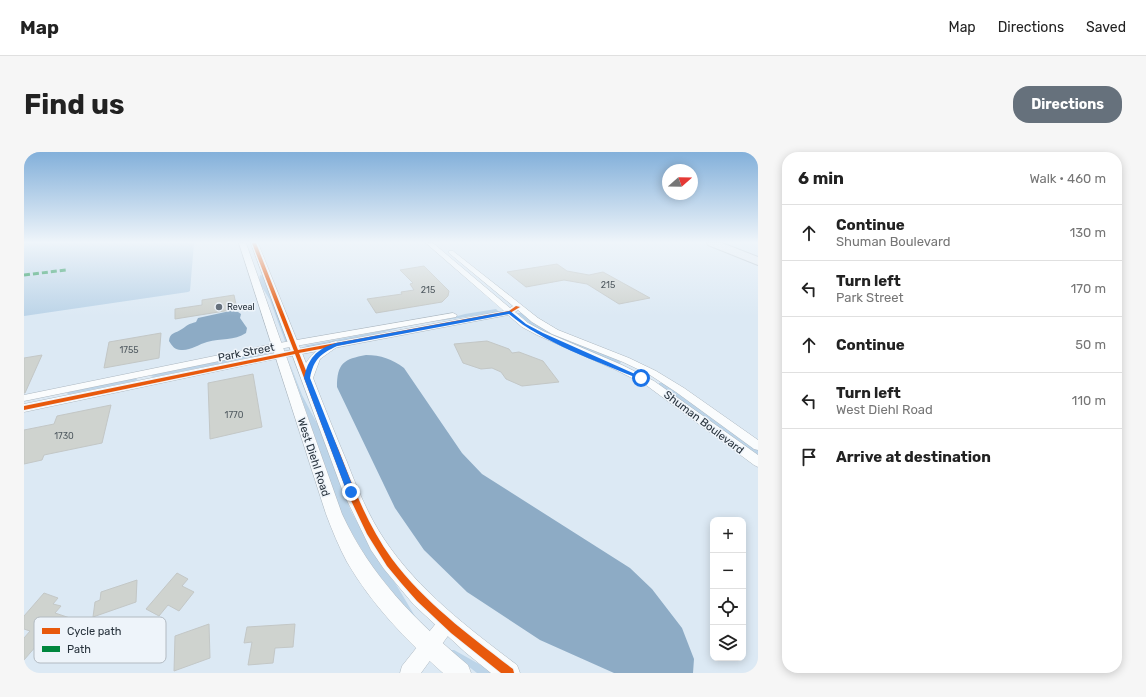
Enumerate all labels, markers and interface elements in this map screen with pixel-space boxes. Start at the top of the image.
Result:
text: Map [20,16,59,39]
text: Map [949,19,976,36]
text: Directions [998,19,1064,36]
text: Saved [1086,19,1126,36]
button: Directions [1013,86,1122,123]
text: Find us [24,88,124,121]
north arrow [662,164,698,200]
text: 6 min [798,168,844,188]
text: Walk · 460 m [1029,171,1106,186]
text: Continue [836,216,905,234]
icon: ahead [798,222,820,244]
text: 130 m [1070,225,1106,240]
text: Shuman Boulevard [836,234,950,249]
text: Turn left [836,272,901,290]
icon: left [798,278,820,300]
house number: 215 [601,280,615,290]
text: 170 m [1071,281,1106,296]
house number: 215 [421,285,435,295]
text: Park Street [836,290,904,305]
marker: Reveal [214,302,224,312]
place label: Reveal [227,302,255,312]
icon: ahead [798,334,820,356]
text: Continue [836,336,905,354]
text: 50 m [1075,337,1106,352]
street label: Park Street [217,341,276,364]
house number: 1755 [119,345,139,355]
route start [632,369,650,387]
text: Turn left [836,384,901,402]
street label: Shuman Boulevard [661,388,746,457]
icon: left [798,390,820,412]
text: 110 m [1072,393,1106,408]
text: West Diehl Road [836,402,933,417]
house number: 1770 [225,410,244,420]
street label: West Diehl Road [295,416,332,498]
house number: 1730 [54,431,74,441]
icon: arrive [798,446,820,468]
text: Arrive at destination [836,448,991,466]
route end [342,483,360,501]
map controls [710,517,746,661]
button: + [710,517,746,553]
button: − [710,553,746,589]
button: locate [710,589,746,625]
legend [34,617,166,663]
text: Cycle path [67,625,121,638]
button: layers [710,625,746,661]
text: Path [67,643,91,656]

